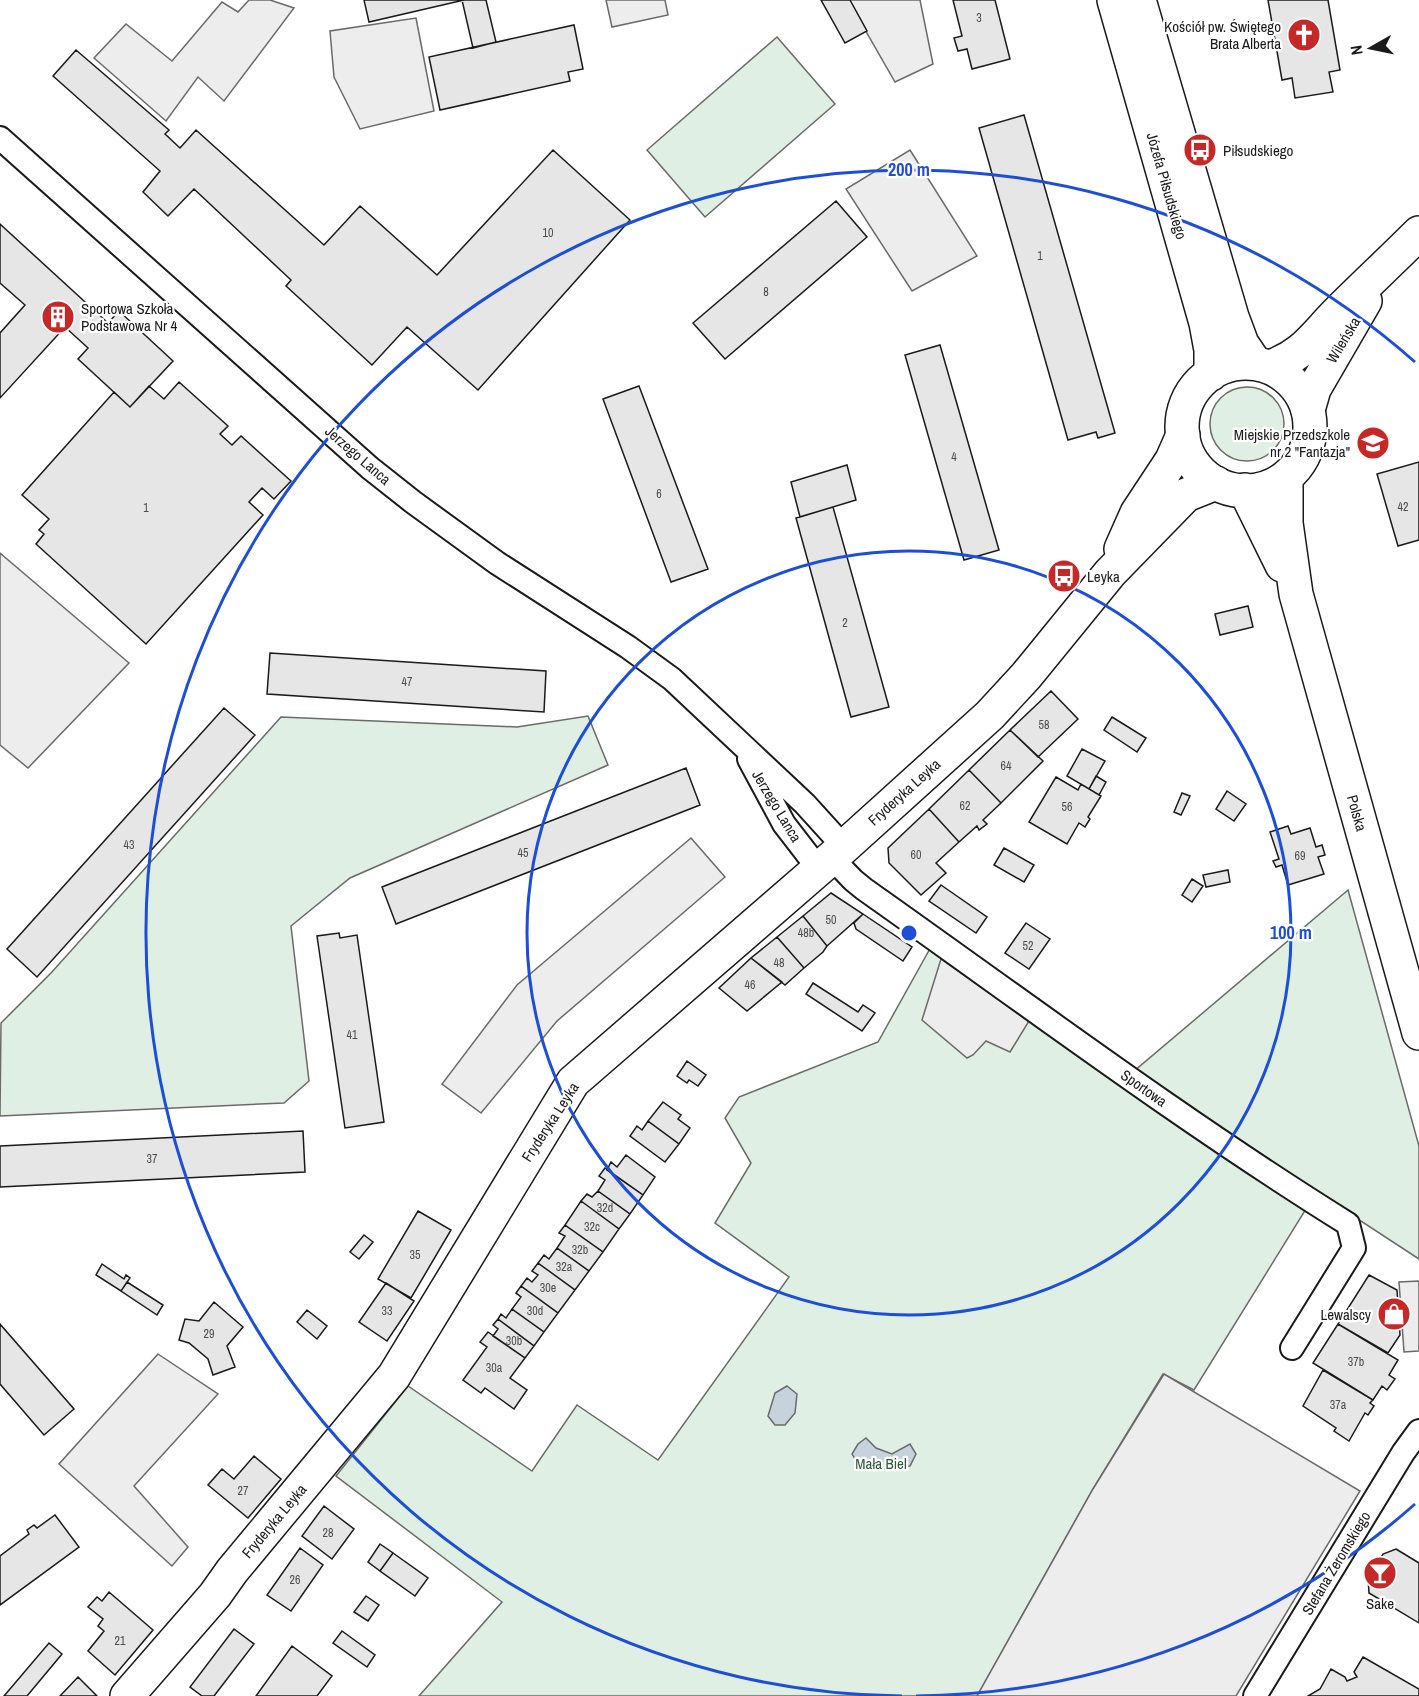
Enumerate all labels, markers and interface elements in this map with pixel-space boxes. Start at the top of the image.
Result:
house number: 3 [976,10,982,26]
place label: Kościół pw. Świętego Brata Alberta [1164,16,1281,54]
church icon: Kościół pw. Świętego Brata Alberta [1286,17,1322,53]
north arrow [1341,18,1401,78]
text: N [1345,44,1368,57]
street label: Józefa Piłsudskiego [1142,130,1192,242]
bus stop icon: Piłsudskiego [1182,132,1218,168]
place label: Piłsudskiego [1223,140,1294,161]
text: 200 m [888,157,930,182]
house number: 10 [543,225,553,241]
house number: 1 [1037,248,1043,264]
house number: 8 [763,284,769,300]
place label: Sportowa Szkoła Podstawowa Nr 4 [81,298,178,336]
building icon: Sportowa Szkoła Podstawowa Nr 4 [40,299,76,335]
street label: Wileńska [1321,313,1365,367]
street label: Jerzego Lanca [321,421,395,489]
place label: Miejskie Przedszkole nr 2 "Fantazja" [1234,424,1350,462]
school or university icon: Miejskie Przedszkole nr 2 "Fantazja" [1355,425,1391,461]
house number: 4 [951,449,957,465]
house number: 6 [656,486,662,502]
house number: 42 [1398,499,1408,515]
house number: 1 [143,500,149,516]
bus stop icon: Leyka [1046,558,1082,594]
place label: Leyka [1087,566,1120,587]
house number: 2 [842,615,848,631]
house number: 47 [402,674,413,690]
house number: 58 [1039,717,1049,733]
street label: Fryderyka Leyka [863,754,945,830]
house number: 64 [1001,758,1012,774]
street label: Jerzego Lanca [747,766,807,846]
street label: Polska [1342,792,1372,834]
house number: 62 [960,798,970,814]
house number: 56 [1062,799,1072,815]
house number: 43 [124,837,134,853]
house number: 45 [518,845,529,861]
house number: 60 [911,847,921,863]
house number: 69 [1295,848,1305,864]
house number: 50 [826,912,836,928]
text: 100 m [1270,920,1312,945]
centre of rings [899,923,919,943]
house number: 48b [798,925,814,941]
house number: 52 [1023,938,1033,954]
house number: 48 [774,955,784,971]
house number: 46 [745,977,755,993]
house number: 41 [347,1027,358,1043]
street label: Sportowa [1117,1064,1171,1112]
street label: Fryderyka Leyka [516,1078,584,1166]
house number: 37 [147,1151,158,1167]
house number: 32d [597,1200,613,1216]
house number: 32c [584,1219,600,1235]
house number: 32b [572,1242,588,1258]
house number: 35 [410,1247,421,1263]
house number: 32a [556,1259,573,1275]
house number: 30e [540,1280,556,1296]
shop icon: Lewalscy [1376,1296,1412,1332]
house number: 33 [382,1303,392,1319]
house number: 30d [527,1303,543,1319]
place label: Lewalscy [1320,1304,1372,1325]
house number: 29 [204,1326,214,1342]
house number: 30b [506,1333,522,1349]
house number: 37b [1348,1354,1364,1370]
house number: 30a [486,1360,503,1376]
house number: 37a [1330,1397,1347,1413]
park label: Mała Biel [855,1453,907,1474]
street label: Fryderyka Leyka [237,1479,311,1563]
house number: 27 [238,1483,249,1499]
street label: Stefana Żeromskiego [1297,1507,1375,1619]
house number: 28 [323,1525,333,1541]
bar icon: Sake [1362,1555,1398,1591]
house number: 26 [290,1572,300,1588]
place label: Sake [1366,1593,1394,1614]
house number: 21 [115,1633,126,1649]

